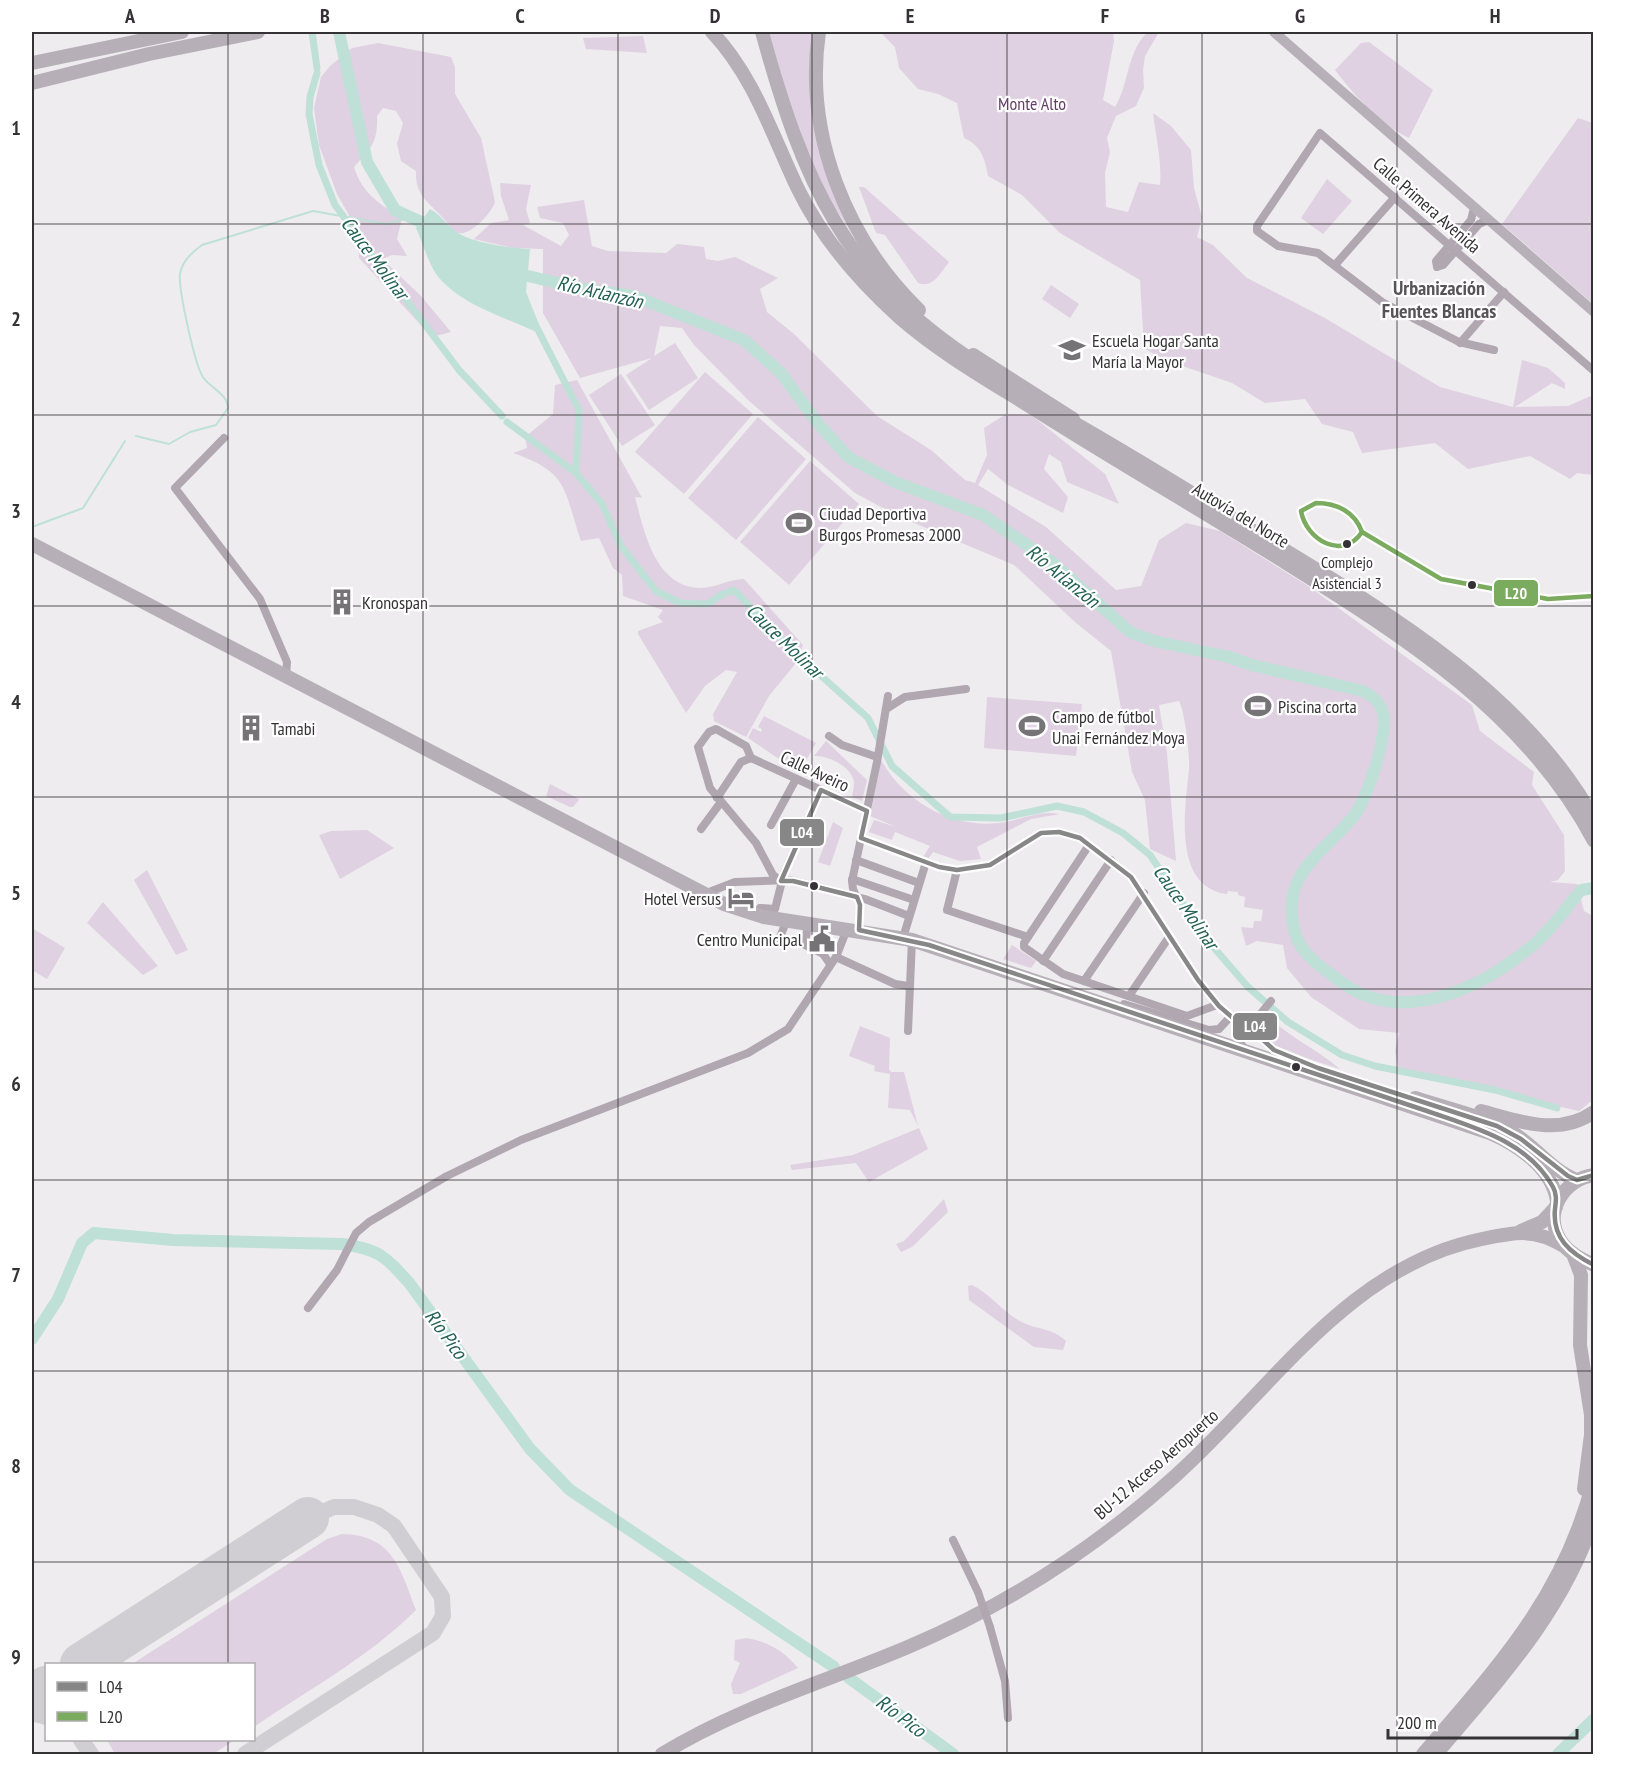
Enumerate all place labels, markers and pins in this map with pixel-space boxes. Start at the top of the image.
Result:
place label: Escuela Hogar Santa María la Mayor [1092,329,1219,373]
school or university icon: Escuela Hogar Santa María la Mayor [1057,335,1087,365]
place label: Ciudad Deportiva Burgos Promesas 2000 [819,502,961,546]
sports icon: Ciudad Deportiva Burgos Promesas 2000 [784,508,814,538]
marker: Complejo Asistencial 3 [1341,538,1353,550]
place label: Complejo Asistencial 3 [1312,552,1382,593]
unlabelled marker [1466,579,1478,591]
building icon: Kronospan [327,587,357,617]
place label: Kronospan [362,591,428,614]
sports icon: Piscina corta [1243,691,1273,721]
place label: Piscina corta [1278,695,1357,718]
place label: Campo de fútbol Unai Fernández Moya [1052,705,1185,749]
sports icon: Campo de fútbol Unai Fernández Moya [1017,711,1047,741]
building icon: Tamabi [236,713,266,743]
place label: Tamabi [271,717,315,740]
unlabelled marker [808,880,820,892]
hotel icon: Hotel Versus [726,883,756,913]
place label: Hotel Versus [644,887,721,910]
public building icon: Centro Municipal [807,924,837,954]
place label: Centro Municipal [697,928,803,951]
unlabelled marker [1290,1061,1302,1073]

